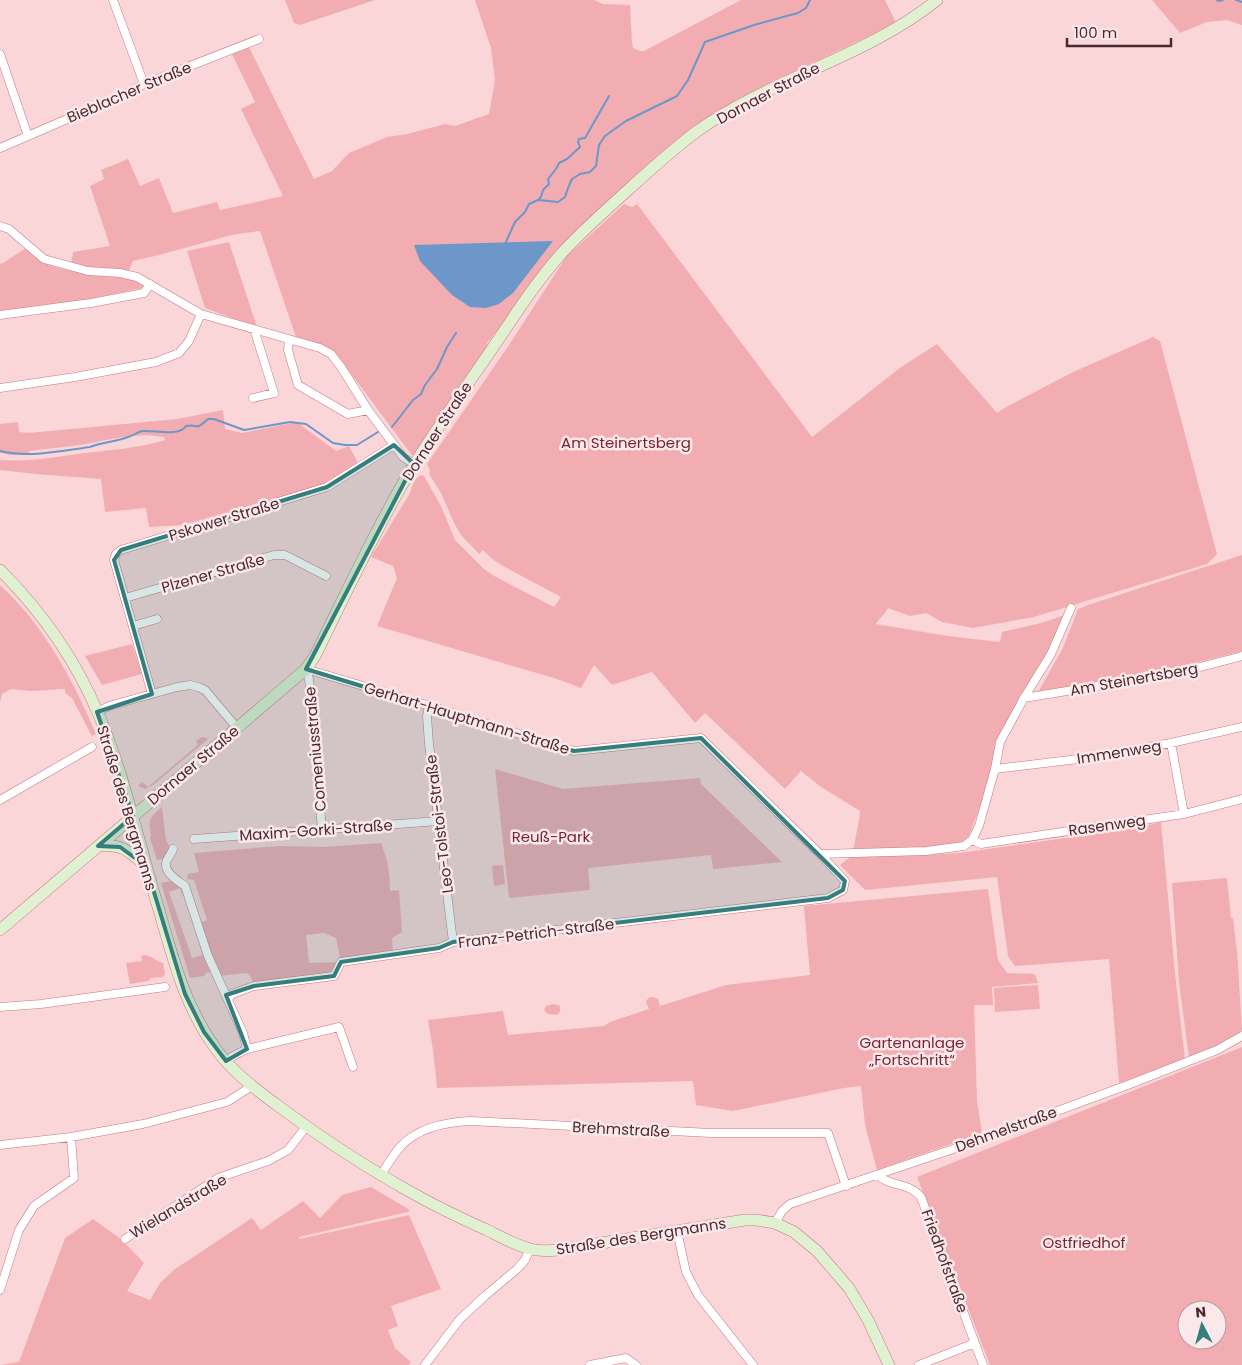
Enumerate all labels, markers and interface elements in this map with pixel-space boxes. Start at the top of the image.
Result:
scale bar [1067,15,1171,47]
text: 100 m [1074,22,1117,43]
street label: Bieblacher Straße [64,56,194,128]
street label: Dornaer Straße [713,57,823,129]
street label: Dornaer Straße [397,377,477,485]
park label: Am Steinertsberg [561,432,691,453]
street label: Pskower Straße [166,492,282,546]
street label: Plzener Straße [159,548,267,598]
street label: Am Steinertsberg [1068,657,1200,701]
street label: Gerhart-Hauptmann-Straße [362,677,572,759]
street label: Comeniusstraße [299,686,331,812]
street label: Dornaer Straße [143,720,243,810]
street label: Straße des Bergmanns [92,723,162,893]
street label: Immenweg [1075,735,1163,769]
street label: Leo-Tolstoi-Straße [420,754,458,894]
street label: Rasenweg [1067,809,1147,841]
street label: Maxim-Gorki-Straße [239,814,393,846]
park label: Reuß-Park [512,826,591,847]
street label: Franz-Petrich-Straße [457,913,615,953]
park label: Gartenanlage „Fortschritt“ [860,1032,964,1070]
street label: Dehmelstraße [952,1101,1060,1157]
street label: Brehmstraße [572,1116,670,1142]
street label: Wielandstraße [126,1169,230,1243]
street label: Friedhofstraße [916,1206,974,1316]
street label: Straße des Bergmanns [555,1212,728,1260]
park label: Ostfriedhof [1043,1232,1125,1253]
north arrow [1177,1300,1227,1350]
text: N [1194,1302,1207,1323]

